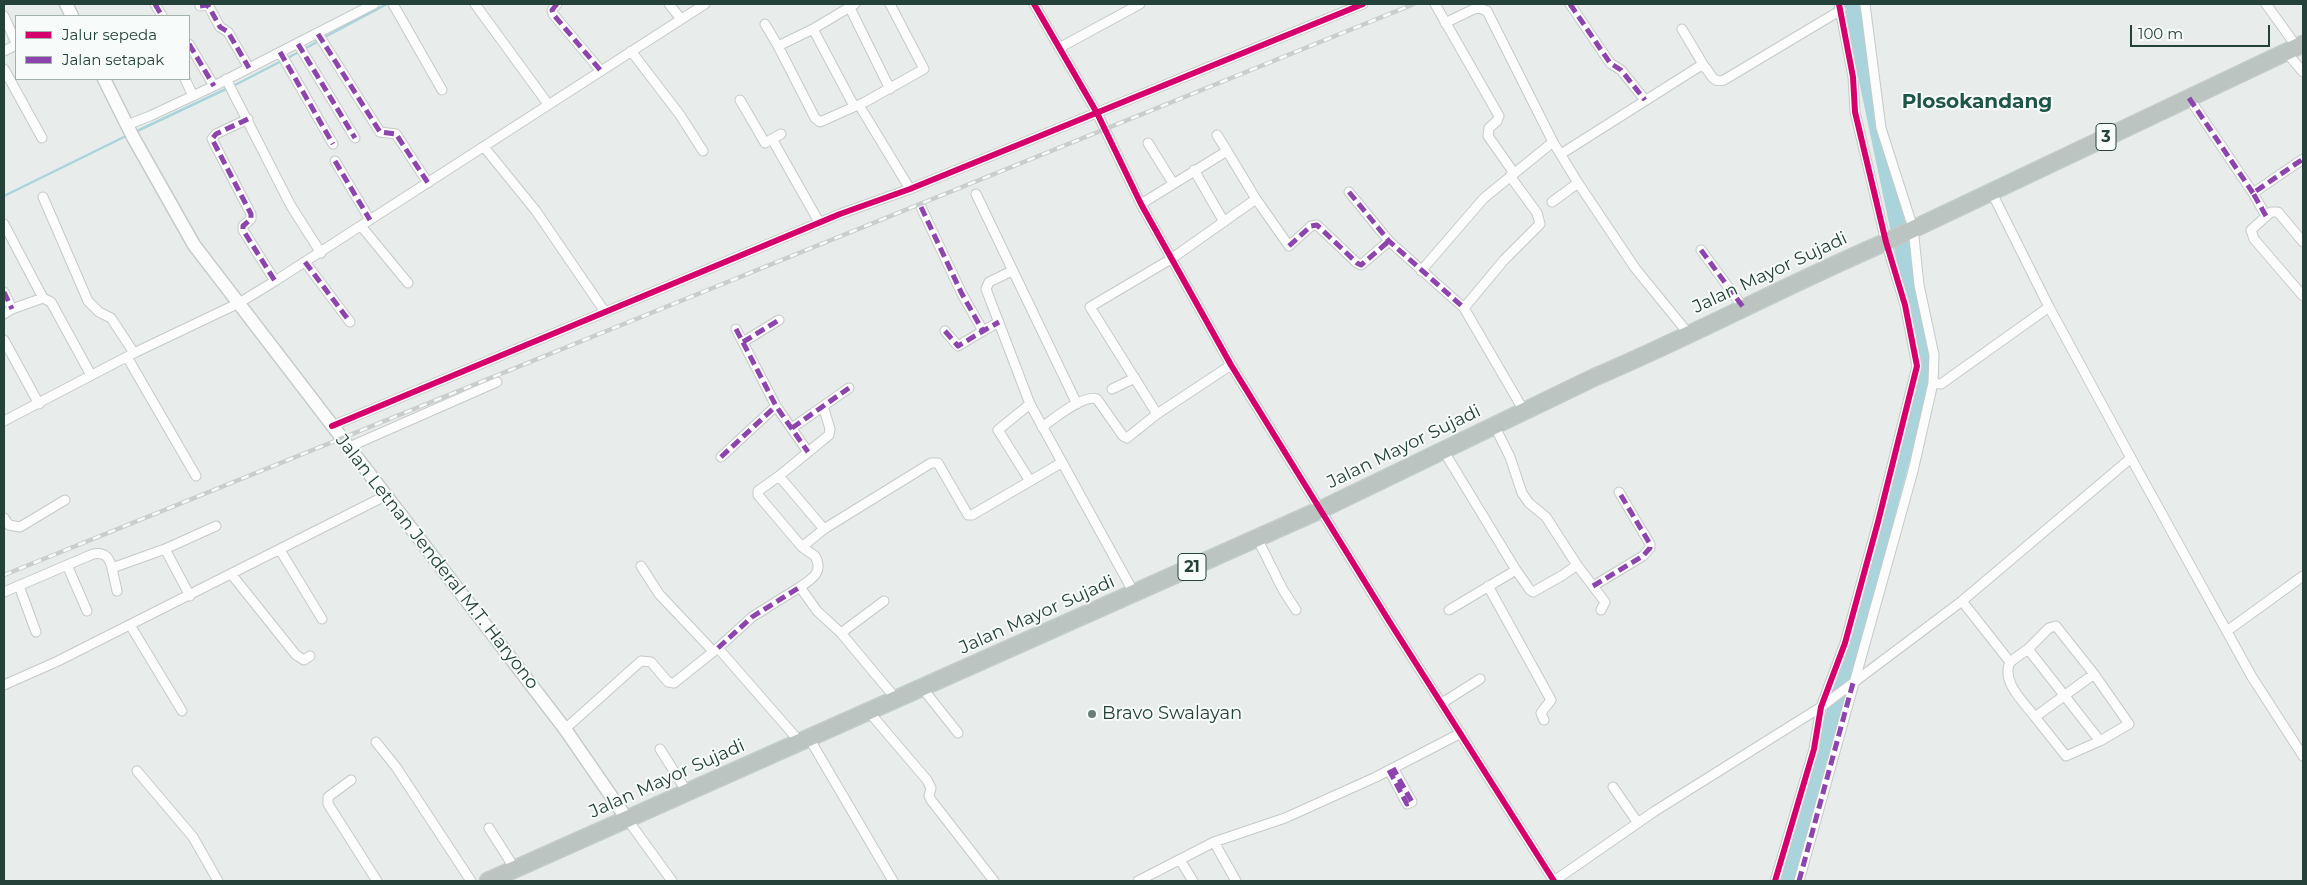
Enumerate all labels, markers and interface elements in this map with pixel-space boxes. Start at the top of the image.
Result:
legend [15,15,190,80]
scale bar [2132,15,2272,47]
text: 100 m [2138,24,2183,43]
text: Jalur sepeda [62,25,157,44]
text: Jalan setapak [62,50,164,69]
district label: Plosokandang [1902,90,2052,114]
road number: 3 [2096,124,2116,150]
street label: Jalan Mayor Sujadi [1689,228,1851,318]
street label: Jalan Mayor Sujadi [1324,400,1484,494]
street label: Jalan Letnan Jenderal M.T. Haryono [331,430,543,694]
road number: 21 [1178,554,1206,580]
street label: Jalan Mayor Sujadi [956,571,1118,659]
place label: Bravo Swalayan [1102,703,1242,725]
marker: Bravo Swalayan [1086,708,1098,720]
street label: Jalan Mayor Sujadi [586,735,748,823]

